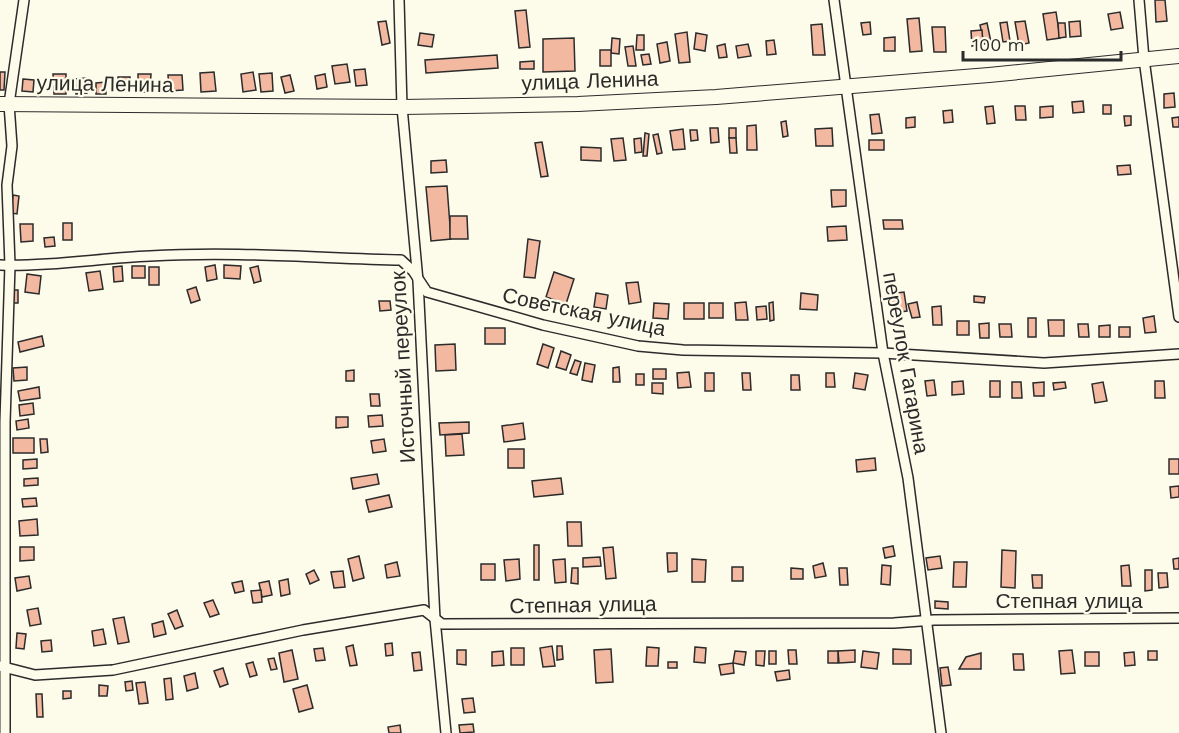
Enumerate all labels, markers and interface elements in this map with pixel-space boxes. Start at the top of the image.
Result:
scale bar [963,24,1120,62]
text: 100 m [972,34,1025,55]
street label: улица Ленина [521,66,659,95]
street label: улица Ленина [36,70,174,97]
street label: Источный переулок [385,270,420,464]
street label: переулок Гагарина [878,270,935,456]
street label: Советская улица [500,282,668,341]
street label: Степная улица [995,588,1143,613]
street label: Степная улица [509,591,657,618]

